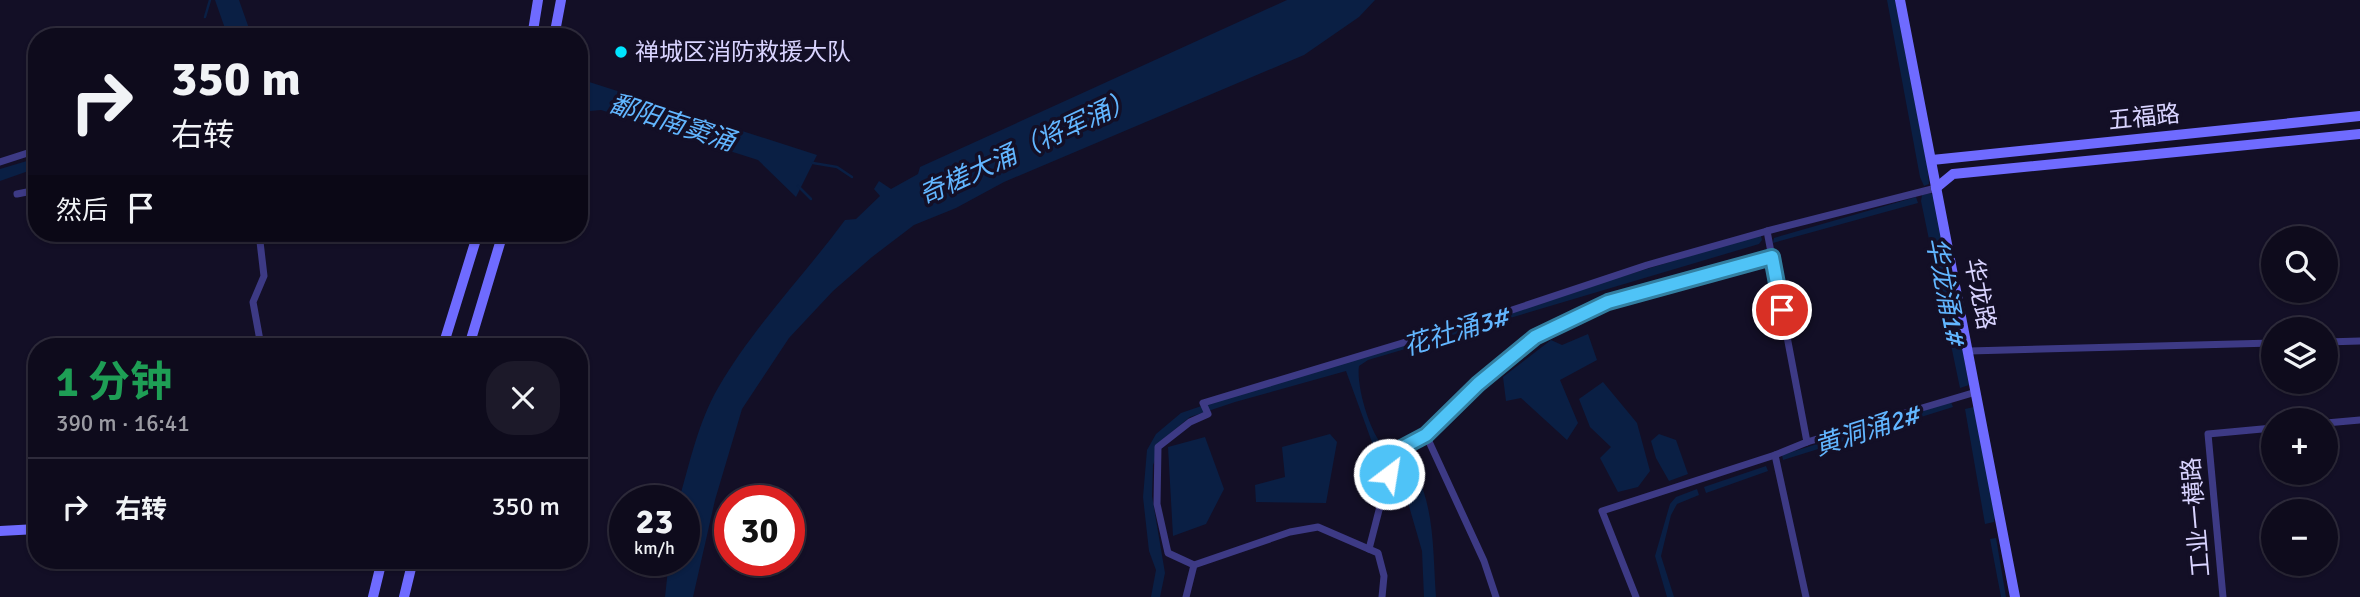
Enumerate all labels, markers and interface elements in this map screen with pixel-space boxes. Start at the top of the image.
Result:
place label: 禅城区消防救援大队 [635,37,851,67]
marker: 禅城区消防救援大队 [613,44,629,60]
text: 350 m [171,49,301,109]
icon: right [56,56,147,147]
water label: 奇槎大涌（将军涌） [914,84,1140,212]
water label: 鄱阳南窦涌 [605,88,742,159]
street label: 五福路 [2107,98,2181,136]
text: 右转 [171,116,235,155]
icon: arrive [122,189,160,227]
text: 然后 [56,195,108,227]
map controls [2261,226,2338,576]
button: search [2261,226,2338,303]
water label: 华龙涌1# [1919,235,1972,351]
street label: 华龙路 [1958,256,2002,332]
pin [1752,280,1812,340]
icon: arrive [1763,291,1801,329]
water label: 花社涌3# [1399,300,1516,363]
button: layers [2261,317,2338,394]
text: 1 分钟 [56,357,172,408]
button: close [486,361,560,435]
water label: 黄洞涌2# [1810,398,1927,463]
button: + [2261,408,2338,485]
text: 390 m · 16:41 [56,409,190,438]
position arrow [1352,437,1426,511]
street label: 工业一横路 [2176,456,2216,578]
speed limit sign: 30 [714,485,805,576]
icon: right [56,488,94,526]
text: 350 m [491,491,560,523]
text: 右转 [115,494,167,526]
button: − [2261,499,2338,576]
text: 23 [636,500,673,543]
text: km/h [634,537,675,559]

